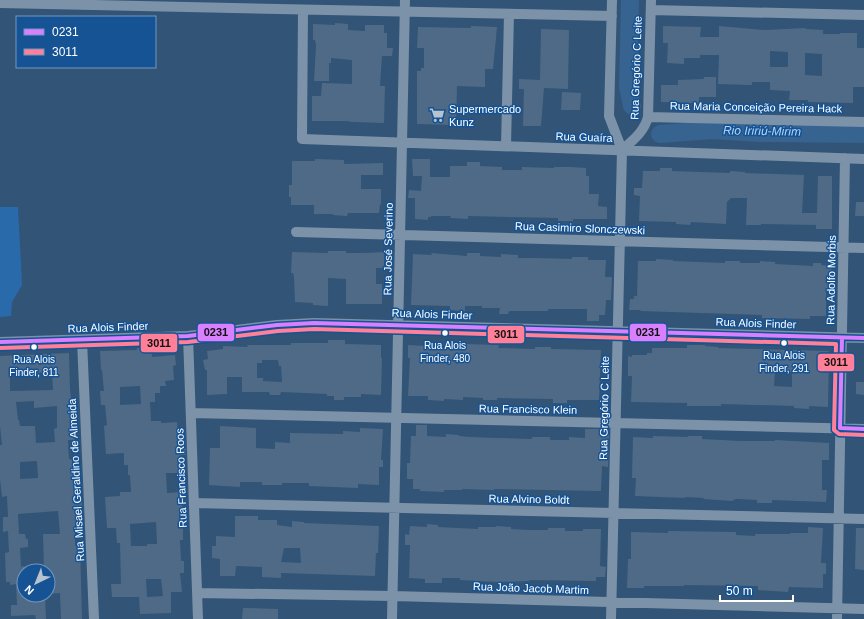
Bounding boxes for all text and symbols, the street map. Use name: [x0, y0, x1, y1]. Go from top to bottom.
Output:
legend: [16, 16, 156, 68]
street label: Rua Gregório C Leite: [628, 16, 644, 120]
text: 0231: [52, 25, 79, 39]
text: 3011: [52, 45, 78, 59]
street label: Rua Maria Conceição Pereira Hack: [670, 99, 843, 115]
place label: Supermercado Kunz: [449, 103, 521, 128]
supermarket icon: Supermercado Kunz: [428, 106, 446, 124]
water label: Rio Iririú-Mirim: [723, 123, 801, 139]
street label: Rua Guaíra: [555, 130, 614, 144]
street label: Rua José Severino: [381, 202, 395, 296]
street label: Rua Casimiro Slonczewski: [515, 220, 645, 236]
street label: Rua Adolfo Morbis: [824, 234, 838, 325]
street label: Rua Alois Finder: [391, 307, 473, 321]
street label: Rua Alois Finder: [715, 316, 797, 330]
street label: Rua Alois Finder: [67, 320, 149, 334]
line badge: 0231: [197, 323, 235, 342]
line badge: 0231: [629, 323, 667, 342]
line badge: 3011: [487, 325, 525, 344]
text: 0231: [204, 326, 228, 338]
text: 0231: [636, 326, 660, 338]
marker: Rua Alois Finder, 480: [440, 328, 450, 338]
text: 3011: [494, 328, 518, 340]
line badge: 3011: [140, 333, 178, 353]
text: 3011: [147, 337, 171, 349]
marker: Rua Alois Finder, 291: [779, 338, 789, 348]
place label: Rua Alois Finder, 480: [420, 340, 470, 364]
marker: Rua Alois Finder, 811: [29, 342, 39, 352]
place label: Rua Alois Finder, 291: [759, 350, 809, 374]
line badge: 3011: [817, 353, 855, 372]
place label: Rua Alois Finder, 811: [9, 354, 59, 378]
street label: Rua Gregório C Leite: [597, 356, 611, 460]
text: 3011: [824, 356, 848, 368]
street label: Rua Misael Geraldino de Almeida: [66, 397, 86, 562]
street label: Rua Francisco Klein: [479, 402, 577, 416]
street label: Rua Francisco Roos: [173, 427, 189, 528]
street label: Rua Alvino Boldt: [489, 492, 569, 506]
north arrow: [16, 563, 56, 603]
scale bar: [720, 577, 793, 603]
street label: Rua João Jacob Martim: [473, 580, 589, 596]
text: N: [22, 583, 36, 597]
text: 50 m: [726, 584, 753, 598]

